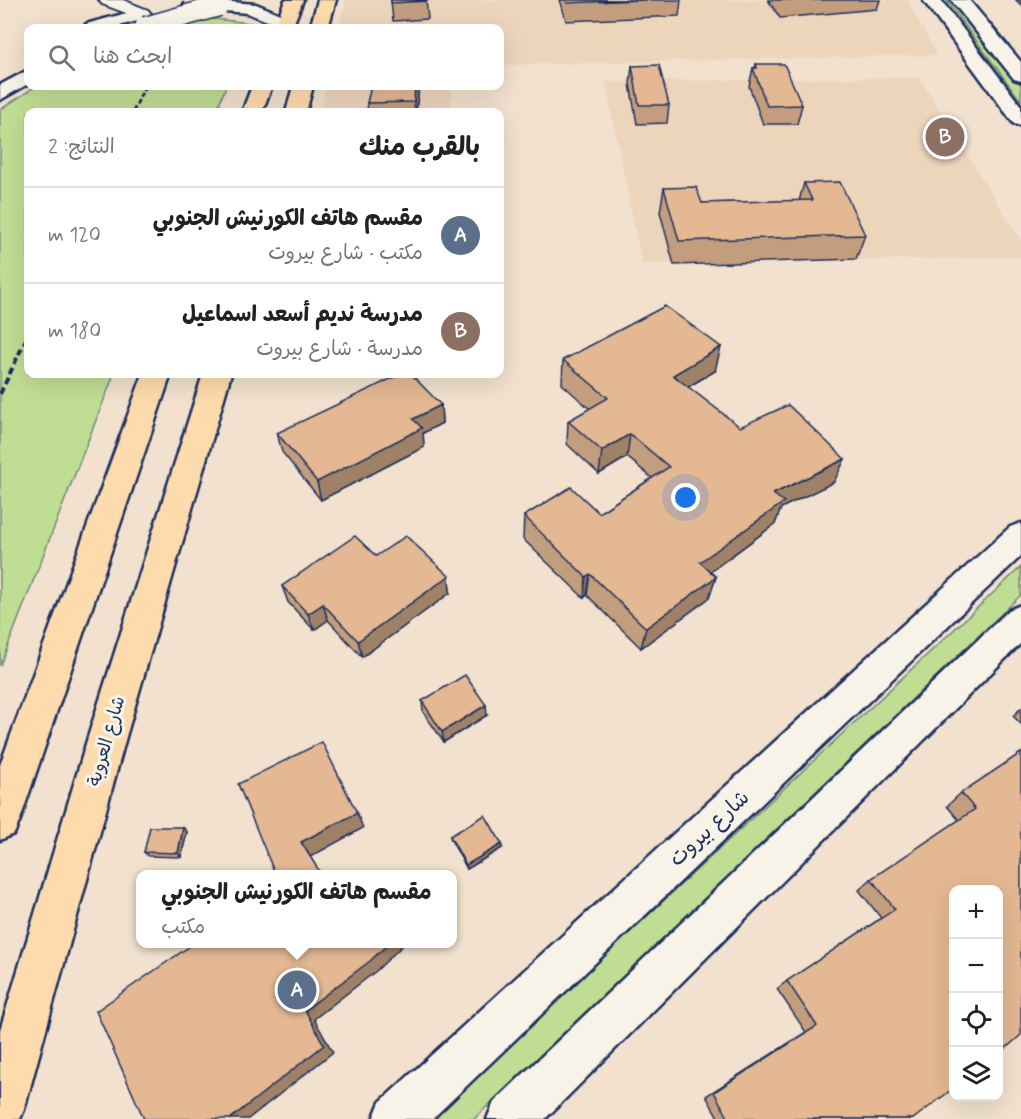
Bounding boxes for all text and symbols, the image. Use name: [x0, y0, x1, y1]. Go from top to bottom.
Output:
search box: [24, 24, 504, 90]
icon: search: [45, 41, 78, 74]
text: ابحث هنا: [93, 43, 173, 71]
pin: B: [926, 114, 964, 160]
text: بالقرب منك: [359, 131, 480, 165]
text: النتائج: 2: [48, 134, 115, 161]
text: مقسم هاتف الكورنيش الجنوبي: [153, 205, 423, 233]
text: 120 m: [48, 222, 101, 249]
text: A: [454, 222, 467, 249]
text: مكتب · شارع بيروت: [268, 240, 423, 267]
text: مدرسة نديم أسعد اسماعيل: [182, 301, 423, 329]
text: 180 m: [48, 318, 101, 345]
text: B: [454, 318, 467, 345]
text: مدرسة · شارع بيروت: [256, 336, 423, 363]
your location: [671, 483, 700, 512]
street label: شارع العروبة: [83, 693, 131, 789]
street label: شارع بيروت: [663, 784, 756, 873]
popup: [136, 870, 457, 948]
text: مقسم هاتف الكورنيش الجنوبي: [161, 879, 432, 907]
map controls: [949, 885, 1003, 1101]
button: +: [949, 885, 1003, 939]
text: مكتب: [161, 914, 205, 941]
button: −: [949, 939, 1003, 993]
pin: A: [278, 968, 316, 1012]
button: locate: [949, 993, 1003, 1047]
button: layers: [949, 1047, 1003, 1101]

